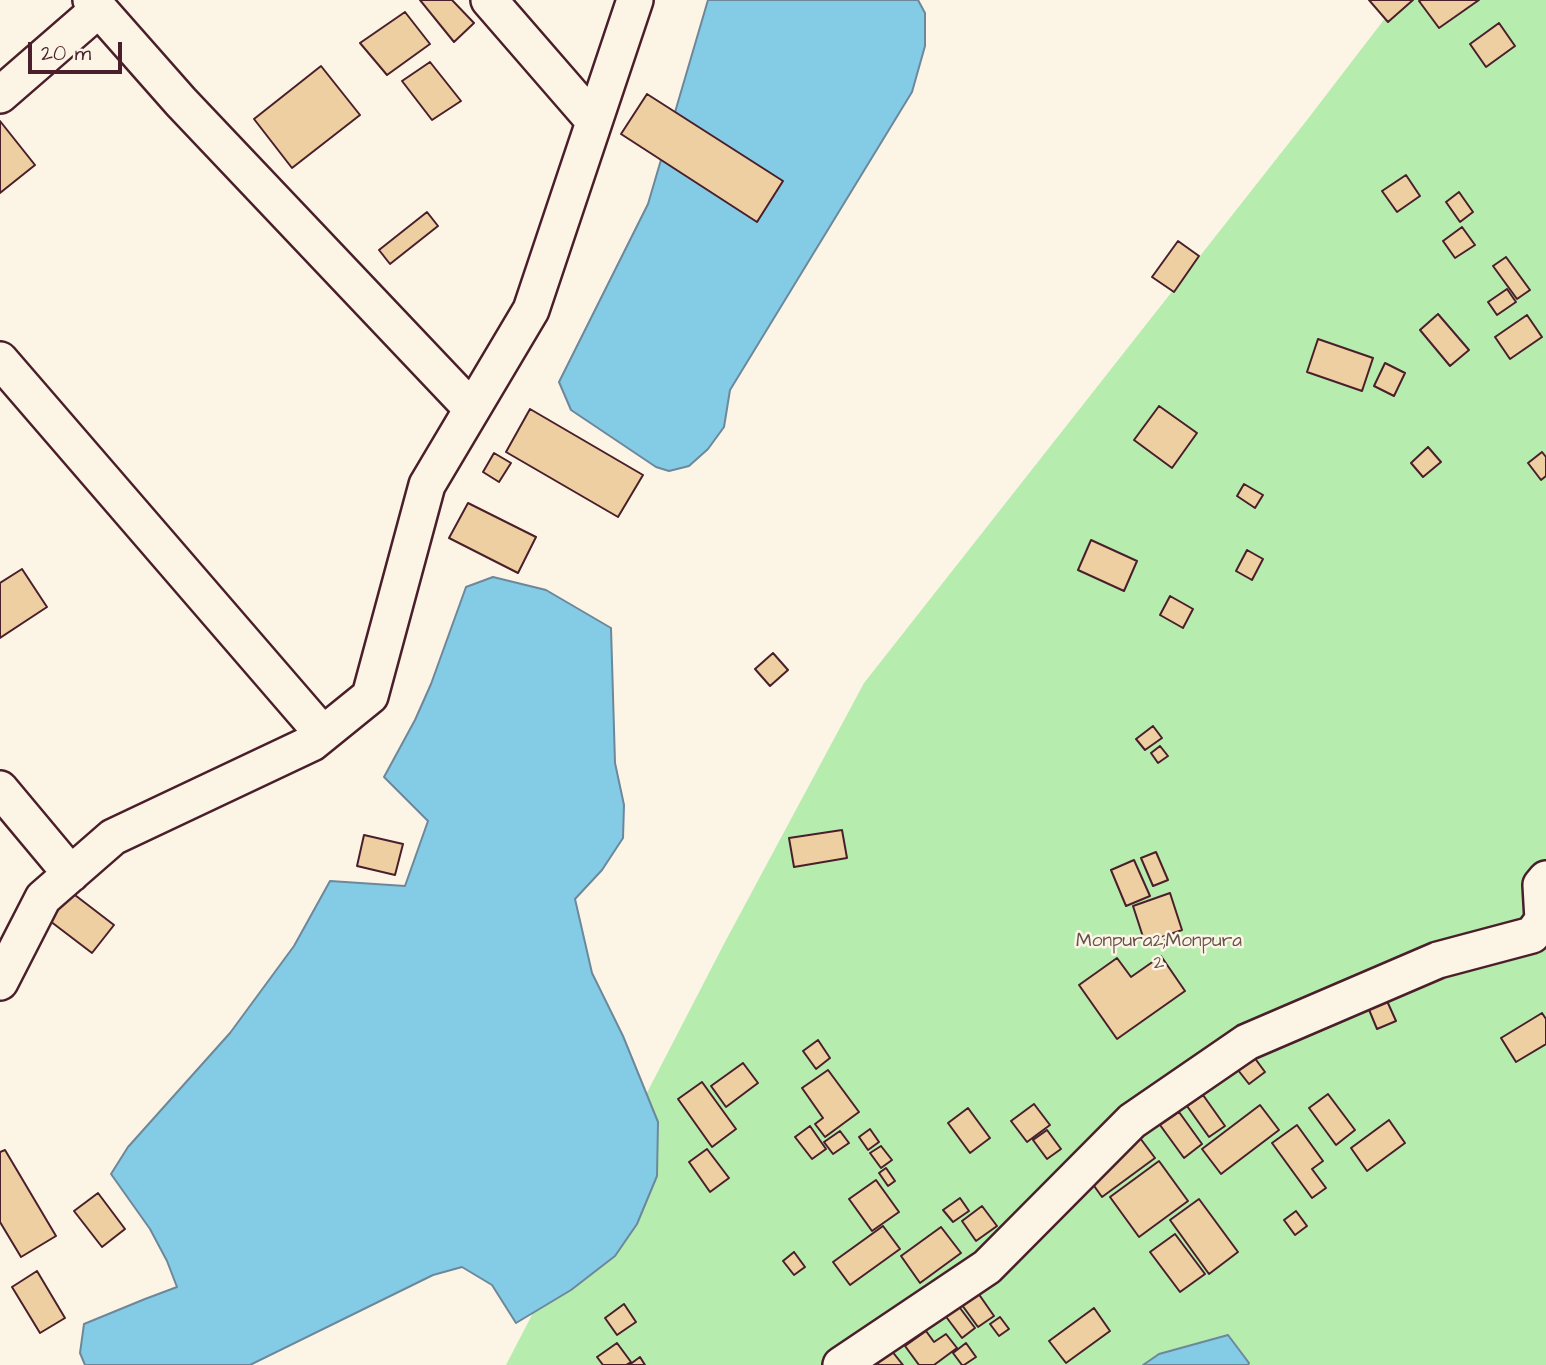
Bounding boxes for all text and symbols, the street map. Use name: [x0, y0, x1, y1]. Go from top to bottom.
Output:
scale bar: [32, 28, 126, 72]
text: 20 m: [41, 39, 91, 68]
park label: Monpura2;Monpura 2: [1076, 931, 1242, 975]

